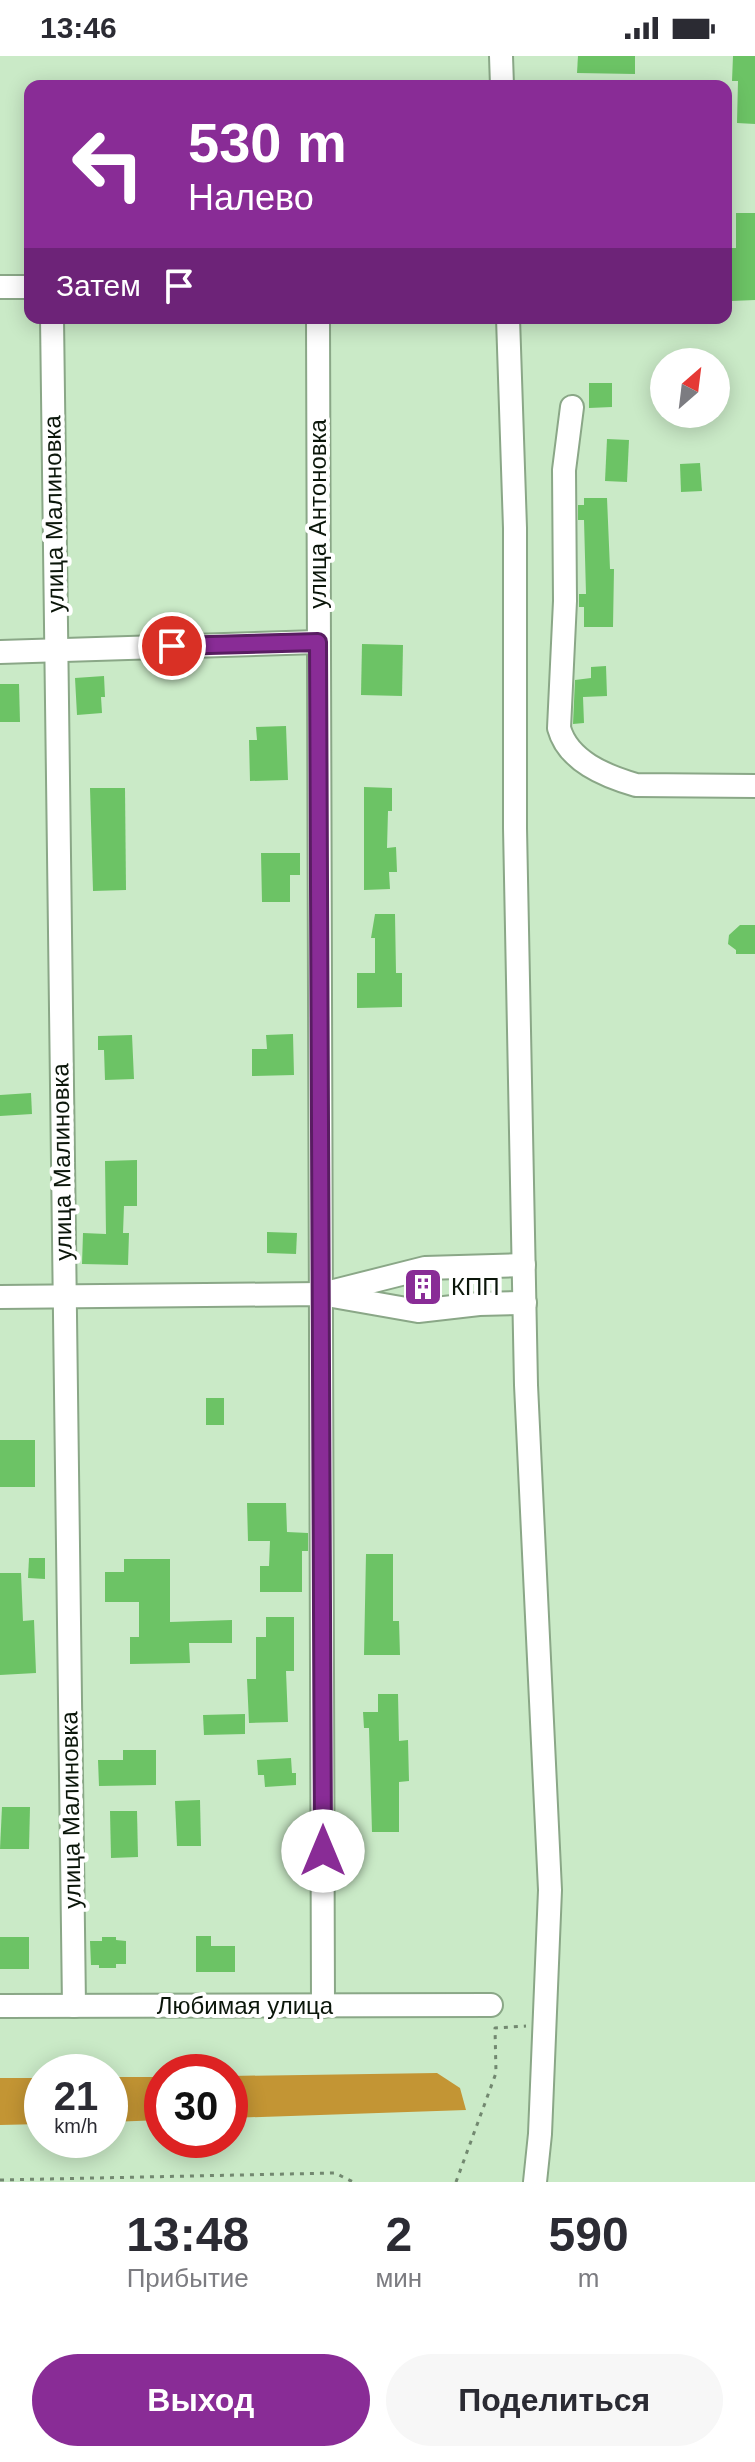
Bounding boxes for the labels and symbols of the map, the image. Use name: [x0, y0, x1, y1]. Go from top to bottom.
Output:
north arrow: [650, 348, 730, 428]
street label: улица Малиновка: [38, 414, 69, 613]
street label: улица Антоновка: [304, 418, 331, 609]
pin: [138, 612, 206, 680]
street label: улица Малиновка: [46, 1062, 77, 1261]
building icon: КПП: [402, 1266, 444, 1308]
place label: КПП: [451, 1273, 499, 1300]
street label: улица Малиновка: [55, 1710, 86, 1909]
position arrow: [281, 1809, 365, 1893]
street label: Любимая улица: [157, 1992, 334, 2019]
speed limit sign: 30: [144, 2054, 248, 2158]

